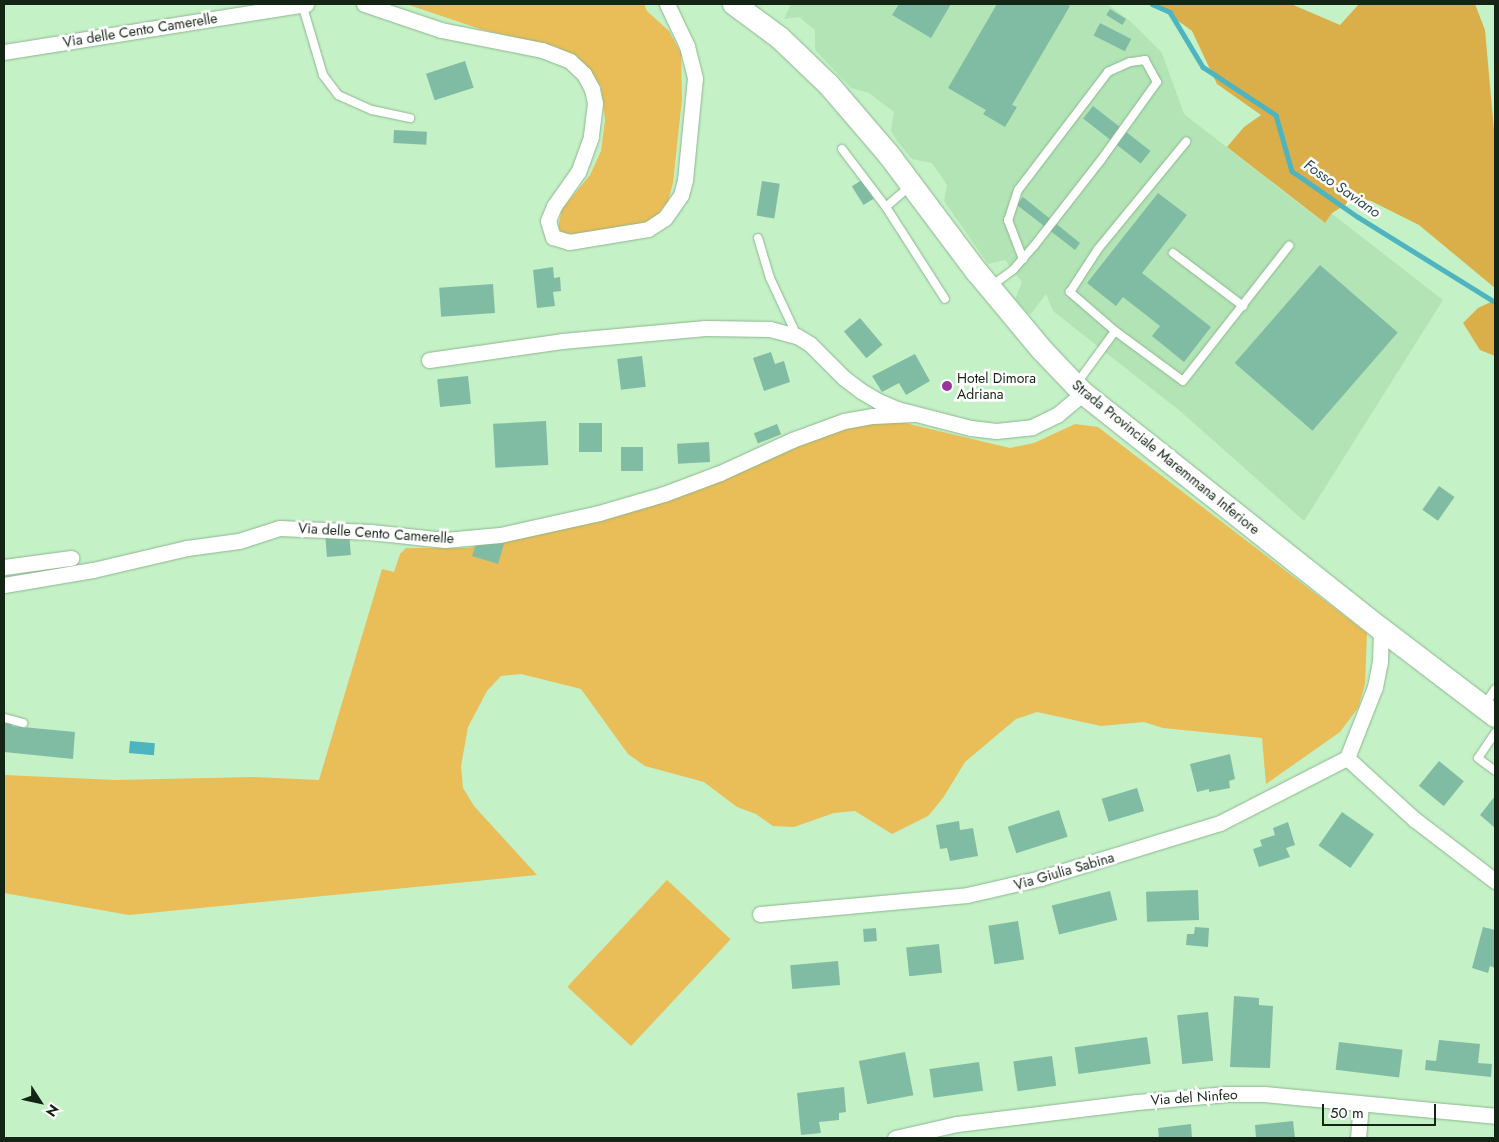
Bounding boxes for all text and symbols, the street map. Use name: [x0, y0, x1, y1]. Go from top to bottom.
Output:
street label: Via delle Cento Camerelle: [62, 9, 218, 51]
water label: Fosso Saviano: [1300, 156, 1384, 222]
place label: Hotel Dimora Adriana: [957, 370, 1036, 402]
street label: Strada Provinciale Maremmana Inferiore: [1069, 376, 1263, 538]
marker: Hotel Dimora Adriana: [941, 380, 953, 392]
street label: Via delle Cento Camerelle: [298, 519, 454, 547]
street label: Via Giulia Sabina: [1012, 849, 1116, 893]
north arrow: [15, 1077, 65, 1127]
street label: Via del Ninfeo: [1150, 1086, 1238, 1108]
scale bar: [1324, 1094, 1438, 1126]
text: N: [41, 1100, 64, 1121]
text: 50 m: [1330, 1102, 1364, 1124]

